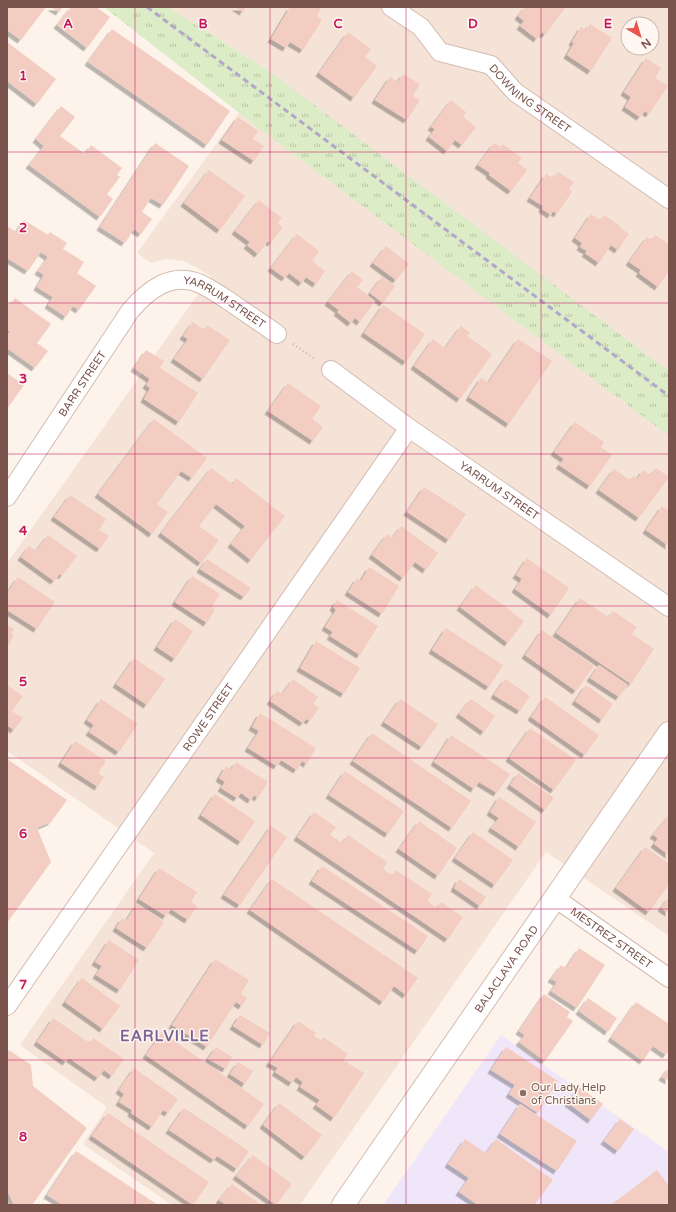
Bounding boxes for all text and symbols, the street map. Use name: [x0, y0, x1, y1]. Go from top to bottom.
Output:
text: A: [63, 16, 73, 32]
text: B: [198, 16, 208, 32]
text: C: [333, 16, 343, 32]
text: D: [468, 16, 478, 32]
text: E: [604, 16, 612, 32]
north arrow: [620, 16, 660, 56]
text: N: [638, 36, 653, 51]
street label: DOWNING STREET: [486, 62, 574, 136]
text: 1: [19, 68, 27, 84]
text: 2: [19, 220, 27, 236]
street label: YARRUM STREET: [183, 274, 268, 331]
street label: BARR STREET: [56, 348, 109, 419]
text: 3: [19, 371, 27, 387]
street label: YARRUM STREET: [457, 459, 542, 523]
text: 4: [19, 523, 28, 539]
text: 5: [19, 674, 27, 690]
street label: ROWE STREET: [180, 681, 237, 754]
text: 6: [19, 826, 27, 842]
street label: MESTREZ STREET: [568, 905, 655, 971]
street label: BALACLAVA ROAD: [472, 923, 541, 1015]
text: 7: [19, 977, 27, 993]
district label: EARLVILLE: [120, 1027, 210, 1045]
place label: Our Lady Help of Christians: [531, 1081, 606, 1107]
marker: Our Lady Help of Christians: [518, 1088, 528, 1098]
text: 8: [19, 1129, 27, 1145]

